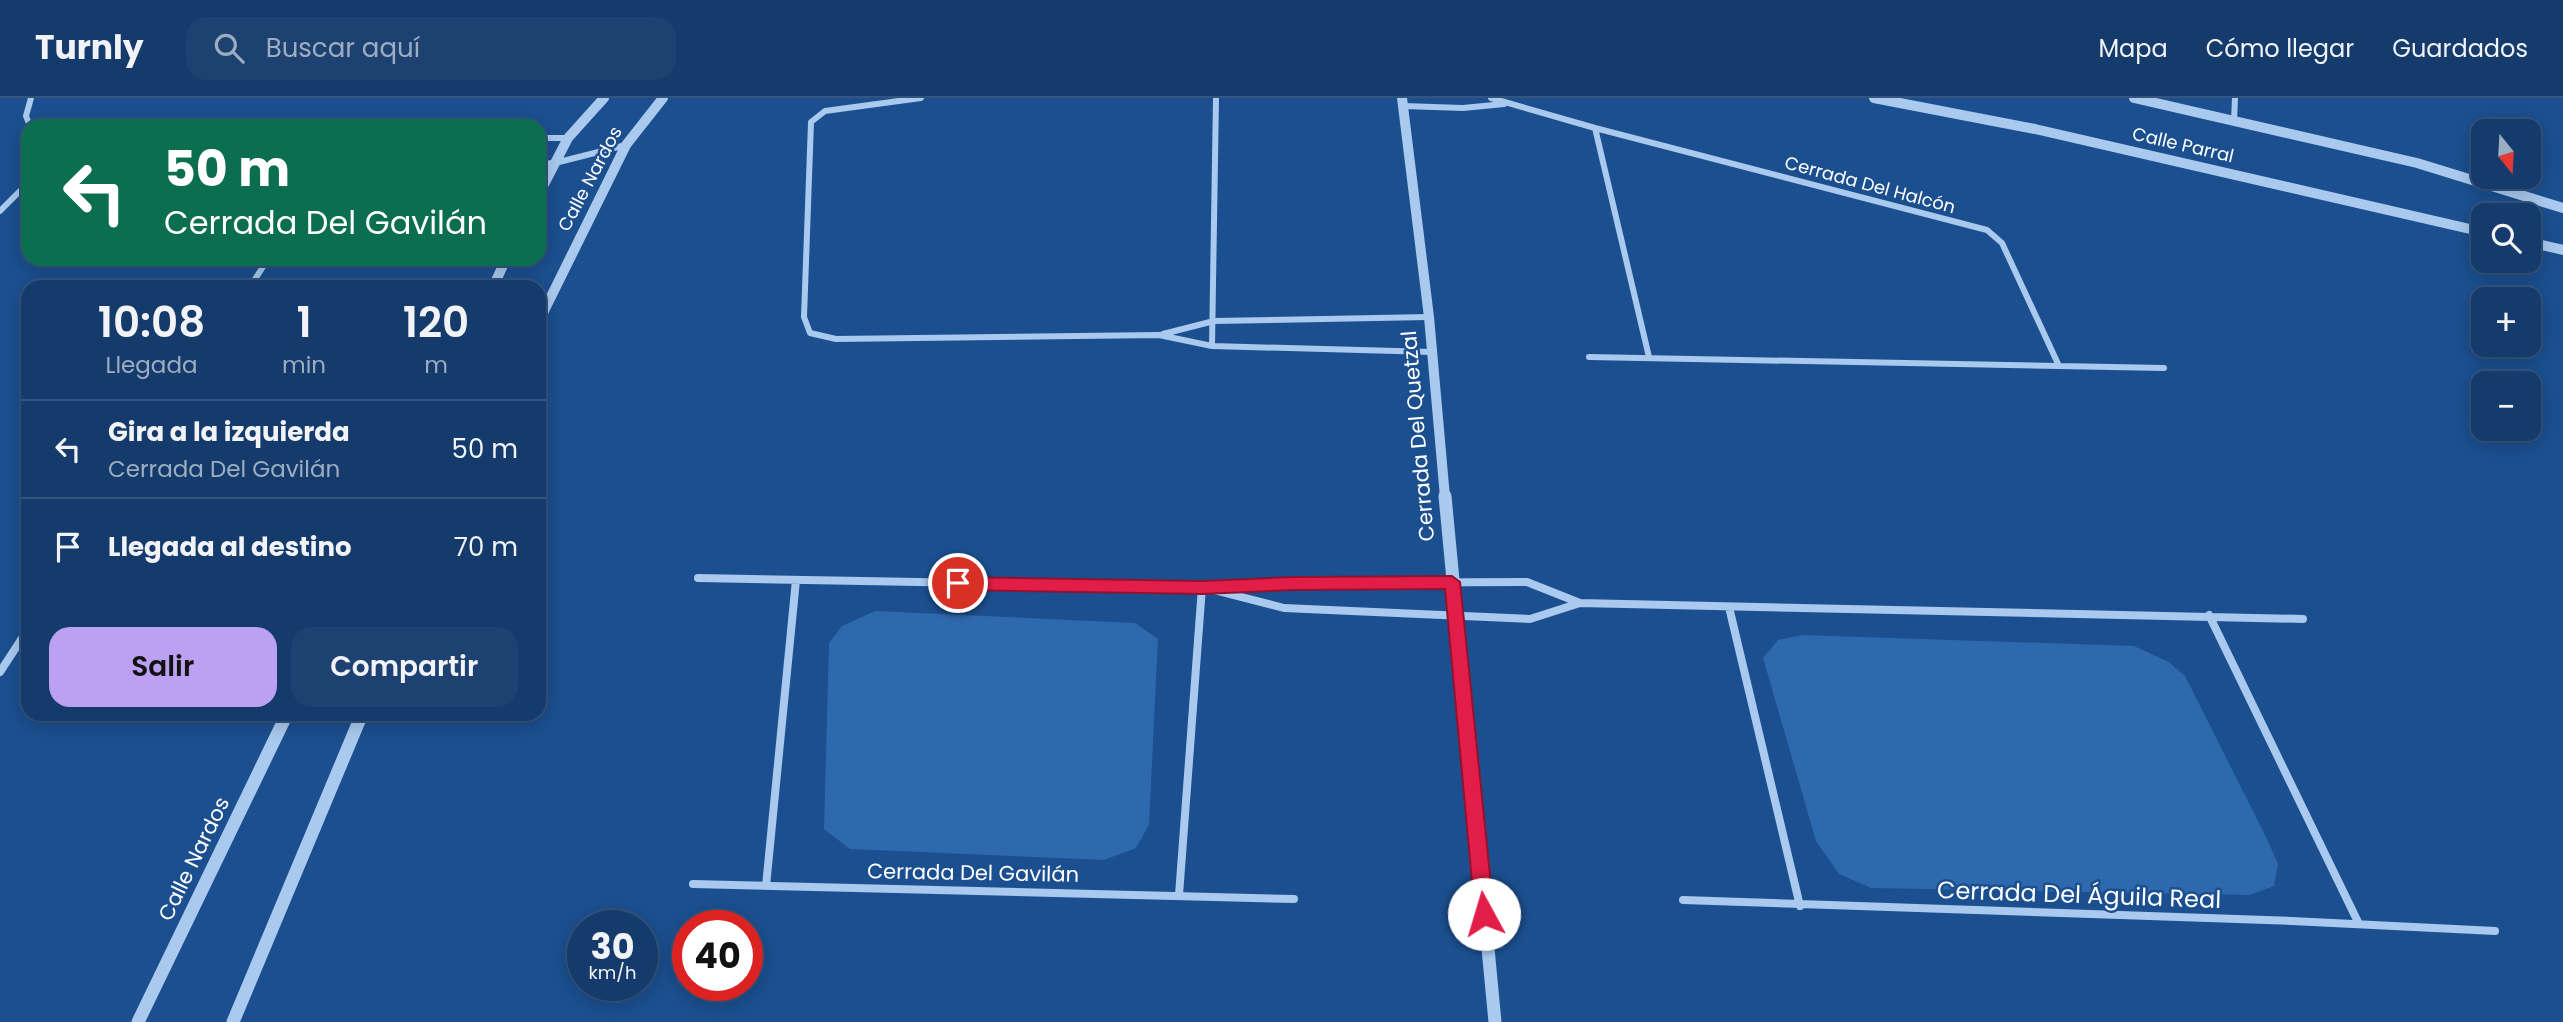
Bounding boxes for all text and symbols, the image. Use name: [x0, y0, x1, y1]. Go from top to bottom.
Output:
search box: [186, 17, 676, 80]
text: Turnly: [35, 24, 144, 71]
icon: search: [210, 29, 248, 67]
text: Buscar aquí: [266, 30, 420, 66]
text: Mapa: [2098, 32, 2168, 65]
text: Cómo llegar: [2206, 32, 2354, 65]
text: Guardados: [2392, 32, 2528, 65]
north arrow: [2471, 119, 2541, 189]
map controls: [2471, 119, 2541, 441]
street label: Calle Parral: [2130, 121, 2236, 168]
street label: Calle Nardos: [551, 122, 628, 236]
text: 50 m: [164, 135, 290, 203]
icon: left: [49, 147, 140, 238]
street label: Cerrada Del Halcón: [1782, 150, 1958, 219]
text: Cerrada Del Gavilán: [164, 200, 487, 245]
button: search: [2471, 203, 2541, 273]
button: +: [2471, 287, 2541, 357]
text: 10:08: [98, 293, 205, 352]
text: 1: [296, 293, 312, 352]
text: 120: [403, 293, 469, 352]
street label: Cerrada Del Quetzal: [1394, 330, 1441, 543]
text: Llegada: [105, 349, 198, 381]
text: min: [282, 349, 326, 381]
text: m: [424, 349, 448, 381]
button: −: [2471, 371, 2541, 441]
text: Gira a la izquierda: [108, 414, 350, 450]
icon: left: [49, 430, 87, 468]
text: 50 m: [452, 431, 518, 467]
text: Cerrada Del Gavilán: [108, 453, 340, 485]
icon: arrive: [49, 528, 87, 566]
text: Llegada al destino: [108, 529, 352, 565]
text: 70 m: [454, 529, 518, 565]
pin: [928, 553, 988, 613]
icon: arrive: [939, 564, 977, 602]
button: Salir: [49, 627, 277, 707]
button: Compartir: [291, 627, 518, 707]
street label: Calle Nardos: [151, 792, 236, 926]
street label: Cerrada Del Gavilán: [867, 856, 1079, 889]
street label: Cerrada Del Águila Real: [1936, 873, 2222, 916]
position arrow: [1447, 877, 1521, 951]
speed limit sign: 40: [672, 910, 763, 1001]
text: 30: [591, 922, 635, 971]
text: km/h: [589, 960, 636, 985]

